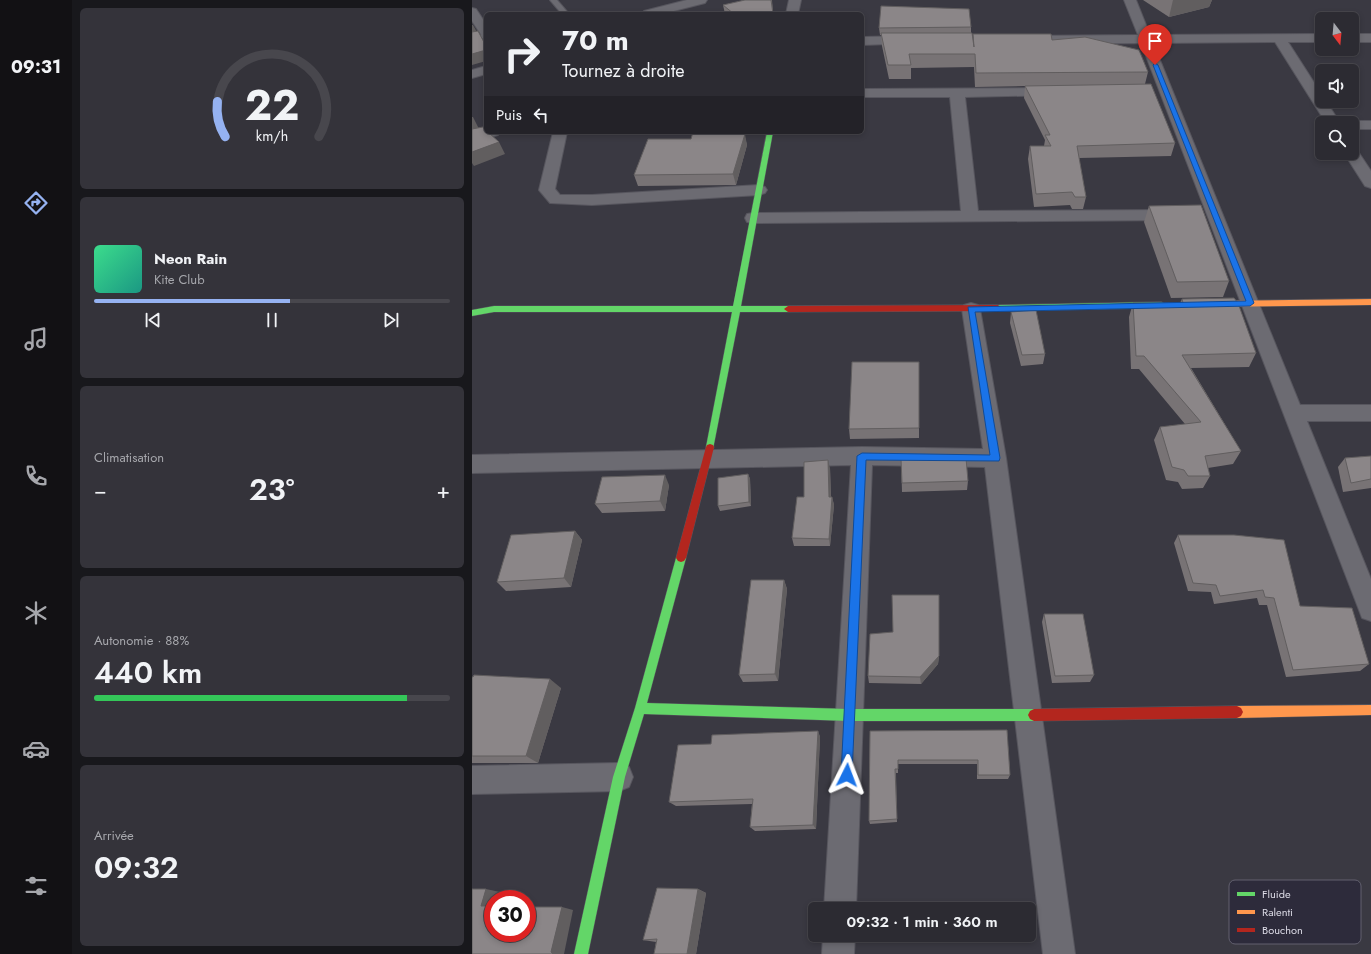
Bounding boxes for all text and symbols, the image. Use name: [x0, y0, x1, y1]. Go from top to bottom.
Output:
north arrow: [1315, 12, 1359, 56]
map controls: [1315, 12, 1359, 160]
text: 70 m: [562, 20, 629, 61]
pin: [1138, 24, 1172, 65]
icon: right: [496, 28, 548, 80]
icon: arrive: [1144, 30, 1166, 52]
text: 09:31: [11, 54, 61, 80]
text: Tournez à droite: [562, 58, 685, 84]
button: sound: [1315, 64, 1359, 108]
text: 22: [245, 74, 299, 135]
text: Puis: [496, 104, 522, 126]
icon: left: [530, 104, 552, 126]
button: search: [1315, 116, 1359, 160]
text: km/h: [256, 125, 288, 145]
icon: directions: [22, 189, 50, 217]
text: Neon Rain: [154, 248, 227, 270]
text: Kite Club: [154, 270, 205, 289]
icon: previous: [142, 309, 164, 331]
icon: pause: [261, 309, 283, 331]
icon: next: [380, 309, 402, 331]
icon: music: [22, 325, 50, 353]
text: Climatisation: [94, 448, 164, 467]
icon: phone: [22, 462, 50, 490]
text: 23°: [249, 468, 294, 511]
text: −: [94, 474, 107, 506]
text: +: [436, 474, 450, 506]
icon: climate: [22, 599, 50, 627]
text: Autonomie · 88%: [94, 631, 189, 650]
text: 440 km: [94, 651, 202, 694]
icon: car: [22, 735, 50, 763]
position arrow: [826, 754, 868, 796]
text: Arrivée: [94, 826, 134, 845]
text: 09:32: [94, 846, 179, 889]
icon: filters: [22, 872, 50, 900]
legend: [1229, 880, 1361, 944]
text: Fluide: [1262, 886, 1291, 902]
speed limit sign: 30: [484, 890, 536, 942]
text: Ralenti: [1262, 904, 1293, 920]
text: 09:32 · 1 min · 360 m: [846, 911, 998, 933]
text: Bouchon: [1262, 922, 1303, 938]

